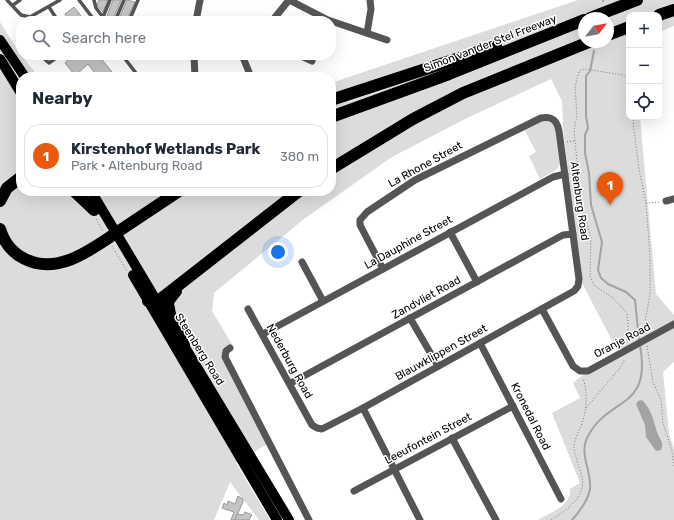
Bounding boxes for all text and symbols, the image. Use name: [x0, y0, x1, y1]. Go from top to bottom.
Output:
street label: Simon van der Stel Freeway: [422, 12, 558, 75]
north arrow: [578, 12, 614, 48]
map controls: [626, 12, 662, 120]
button: +: [626, 12, 662, 48]
search box: [16, 16, 336, 60]
icon: search: [30, 27, 52, 49]
text: Search here: [62, 29, 146, 47]
button: −: [626, 48, 662, 84]
button: locate: [626, 84, 662, 120]
text: Nearby: [32, 88, 93, 108]
street label: La Rhone Street: [386, 138, 465, 190]
text: Kirstenhof Wetlands Park: [71, 140, 260, 158]
text: 1: [43, 149, 49, 164]
text: 380 m: [280, 149, 319, 164]
text: Park · Altenburg Road: [71, 158, 202, 173]
street label: Altenburg Road: [568, 161, 591, 241]
pin: 1: [597, 172, 623, 205]
street label: La Dauphine Street: [362, 213, 455, 272]
your location: [268, 242, 288, 262]
street label: Zandvliet Road: [390, 273, 463, 322]
street label: Steenberg Road: [172, 311, 227, 388]
street label: Oranje Road: [592, 320, 653, 361]
street label: Blauwklippen Street: [393, 321, 490, 383]
street label: Nederburg Road: [264, 322, 315, 401]
street label: Kronedal Road: [508, 380, 553, 452]
street label: Leeufontein Street: [383, 410, 474, 467]

